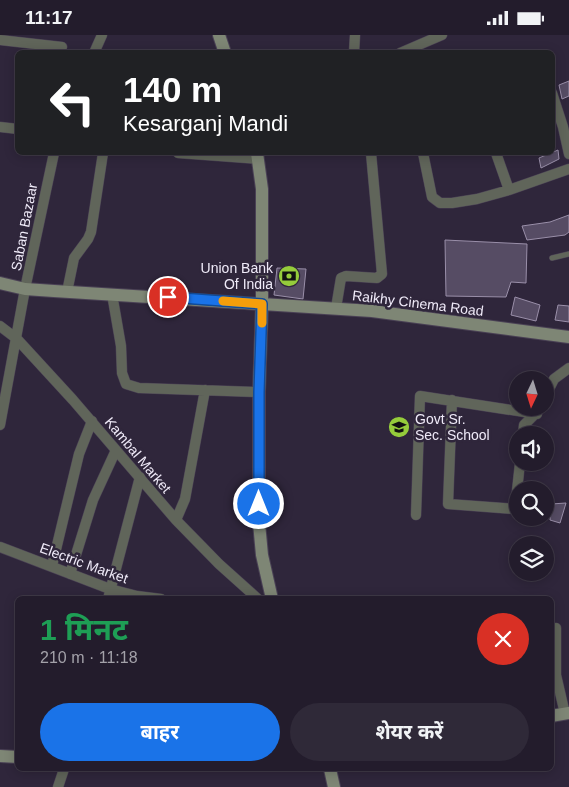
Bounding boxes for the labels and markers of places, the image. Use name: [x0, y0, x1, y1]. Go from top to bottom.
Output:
place label: Union Bank Of India: [201, 260, 274, 292]
bank icon: Union Bank Of India: [277, 264, 301, 288]
pin: [147, 276, 189, 318]
place label: Govt Sr. Sec. School: [415, 411, 490, 443]
school or university icon: Govt Sr. Sec. School: [387, 415, 411, 439]

